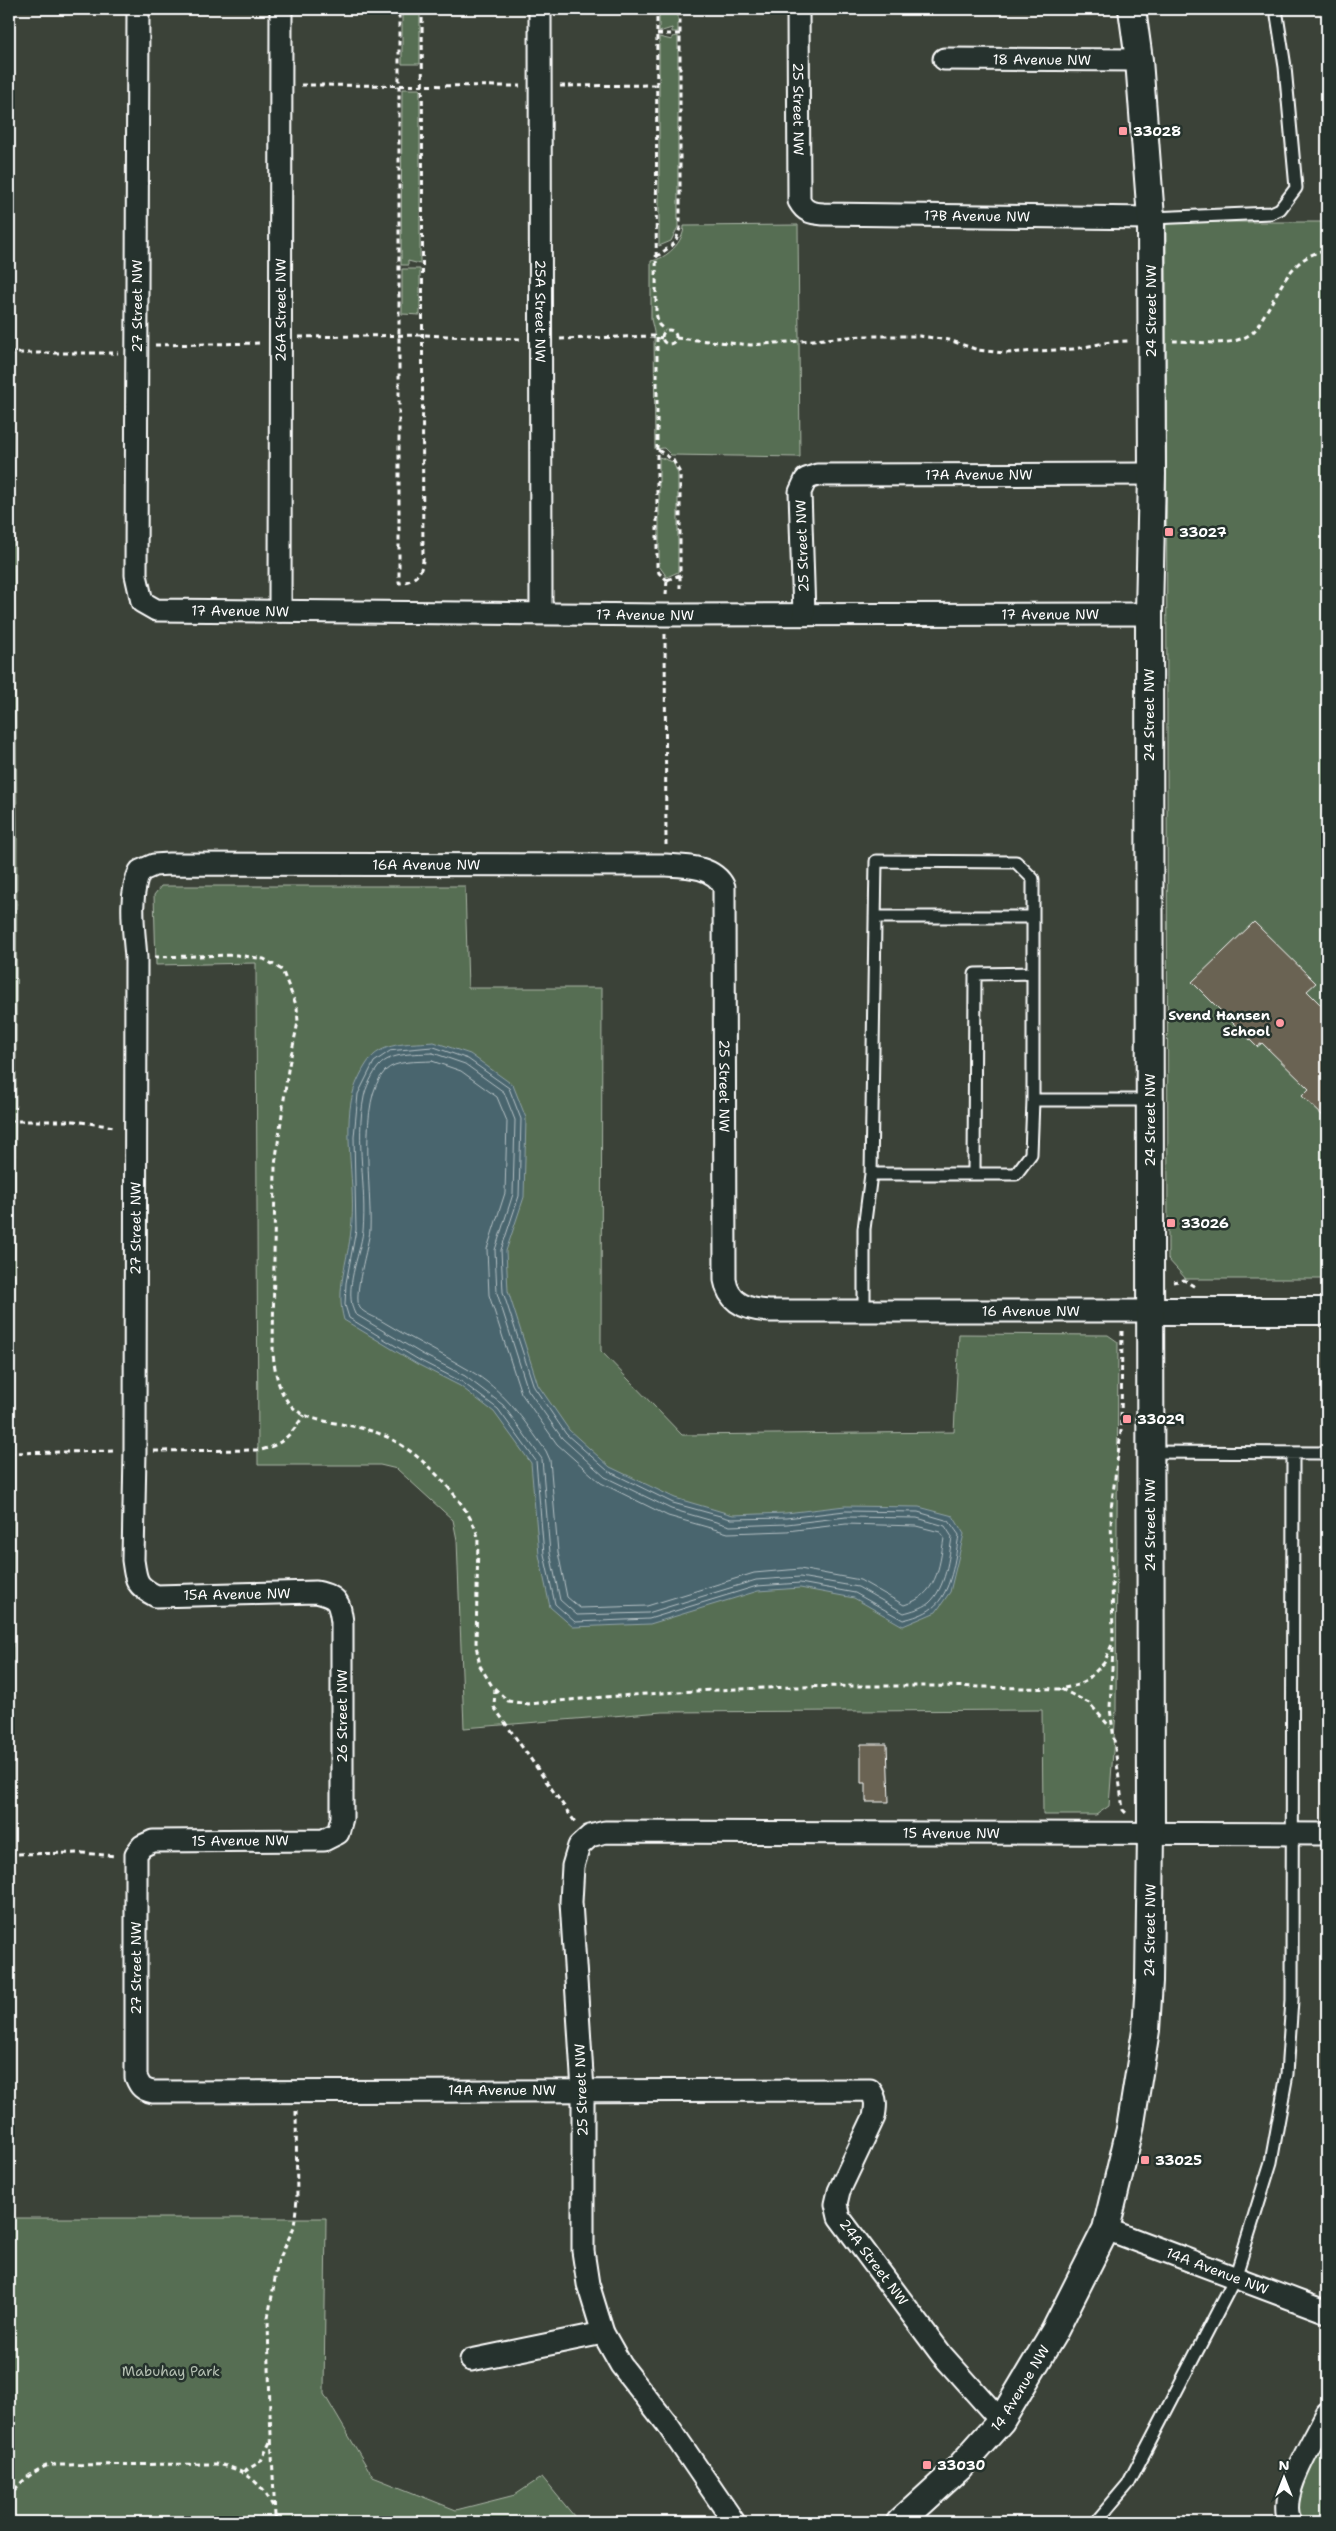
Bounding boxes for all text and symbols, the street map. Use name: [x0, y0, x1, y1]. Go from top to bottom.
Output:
street label: 18 Avenue NW: [993, 50, 1091, 69]
street label: 25 Street NW: [789, 62, 808, 156]
place label: 33028: [1133, 122, 1181, 140]
marker: 33028: [1117, 125, 1129, 137]
street label: 17B Avenue NW: [924, 206, 1030, 226]
street label: 26A Street NW: [271, 258, 290, 362]
street label: 27 Street NW: [128, 259, 146, 353]
street label: 25A Street NW: [531, 259, 550, 363]
street label: 24 Street NW: [1142, 264, 1160, 358]
street label: 17A Avenue NW: [925, 465, 1033, 484]
street label: 25 Street NW: [791, 499, 813, 593]
place label: 33027: [1179, 523, 1227, 541]
marker: 33027: [1163, 526, 1175, 538]
street label: 17 Avenue NW: [191, 601, 289, 620]
street label: 17 Avenue NW: [596, 605, 694, 624]
street label: 17 Avenue NW: [1001, 605, 1099, 623]
street label: 24 Street NW: [1140, 668, 1158, 762]
street label: 16A Avenue NW: [372, 855, 481, 874]
place label: Svend Hansen School: [1168, 1006, 1270, 1040]
marker: Svend Hansen School: [1274, 1017, 1286, 1029]
street label: 25 Street NW: [715, 1040, 734, 1133]
street label: 24 Street NW: [1141, 1073, 1159, 1167]
street label: 27 Street NW: [126, 1181, 145, 1275]
place label: 33026: [1181, 1214, 1229, 1232]
marker: 33026: [1165, 1217, 1177, 1229]
street label: 16 Avenue NW: [982, 1302, 1080, 1320]
place label: 33029: [1137, 1410, 1185, 1428]
marker: 33029: [1121, 1413, 1133, 1425]
street label: 24 Street NW: [1141, 1478, 1159, 1572]
street label: 15A Avenue NW: [183, 1584, 291, 1604]
street label: 26 Street NW: [333, 1669, 351, 1763]
street label: 15 Avenue NW: [903, 1824, 1000, 1842]
street label: 15 Avenue NW: [192, 1831, 289, 1850]
street label: 24 Street NW: [1140, 1883, 1159, 1977]
street label: 27 Street NW: [127, 1921, 145, 2015]
street label: 25 Street NW: [570, 2043, 592, 2137]
street label: 14A Avenue NW: [448, 2081, 556, 2099]
place label: 33025: [1155, 2151, 1202, 2169]
marker: 33025: [1139, 2154, 1151, 2166]
street label: 24A Street NW: [836, 2215, 912, 2309]
street label: 14A Avenue NW: [1164, 2243, 1271, 2298]
street label: 14 Avenue NW: [987, 2342, 1053, 2435]
park label: Mabuhay Park: [122, 2362, 220, 2380]
north arrow: [1258, 2454, 1308, 2504]
place label: 33030: [937, 2456, 985, 2474]
text: N: [1278, 2456, 1290, 2474]
marker: 33030: [921, 2459, 933, 2471]

